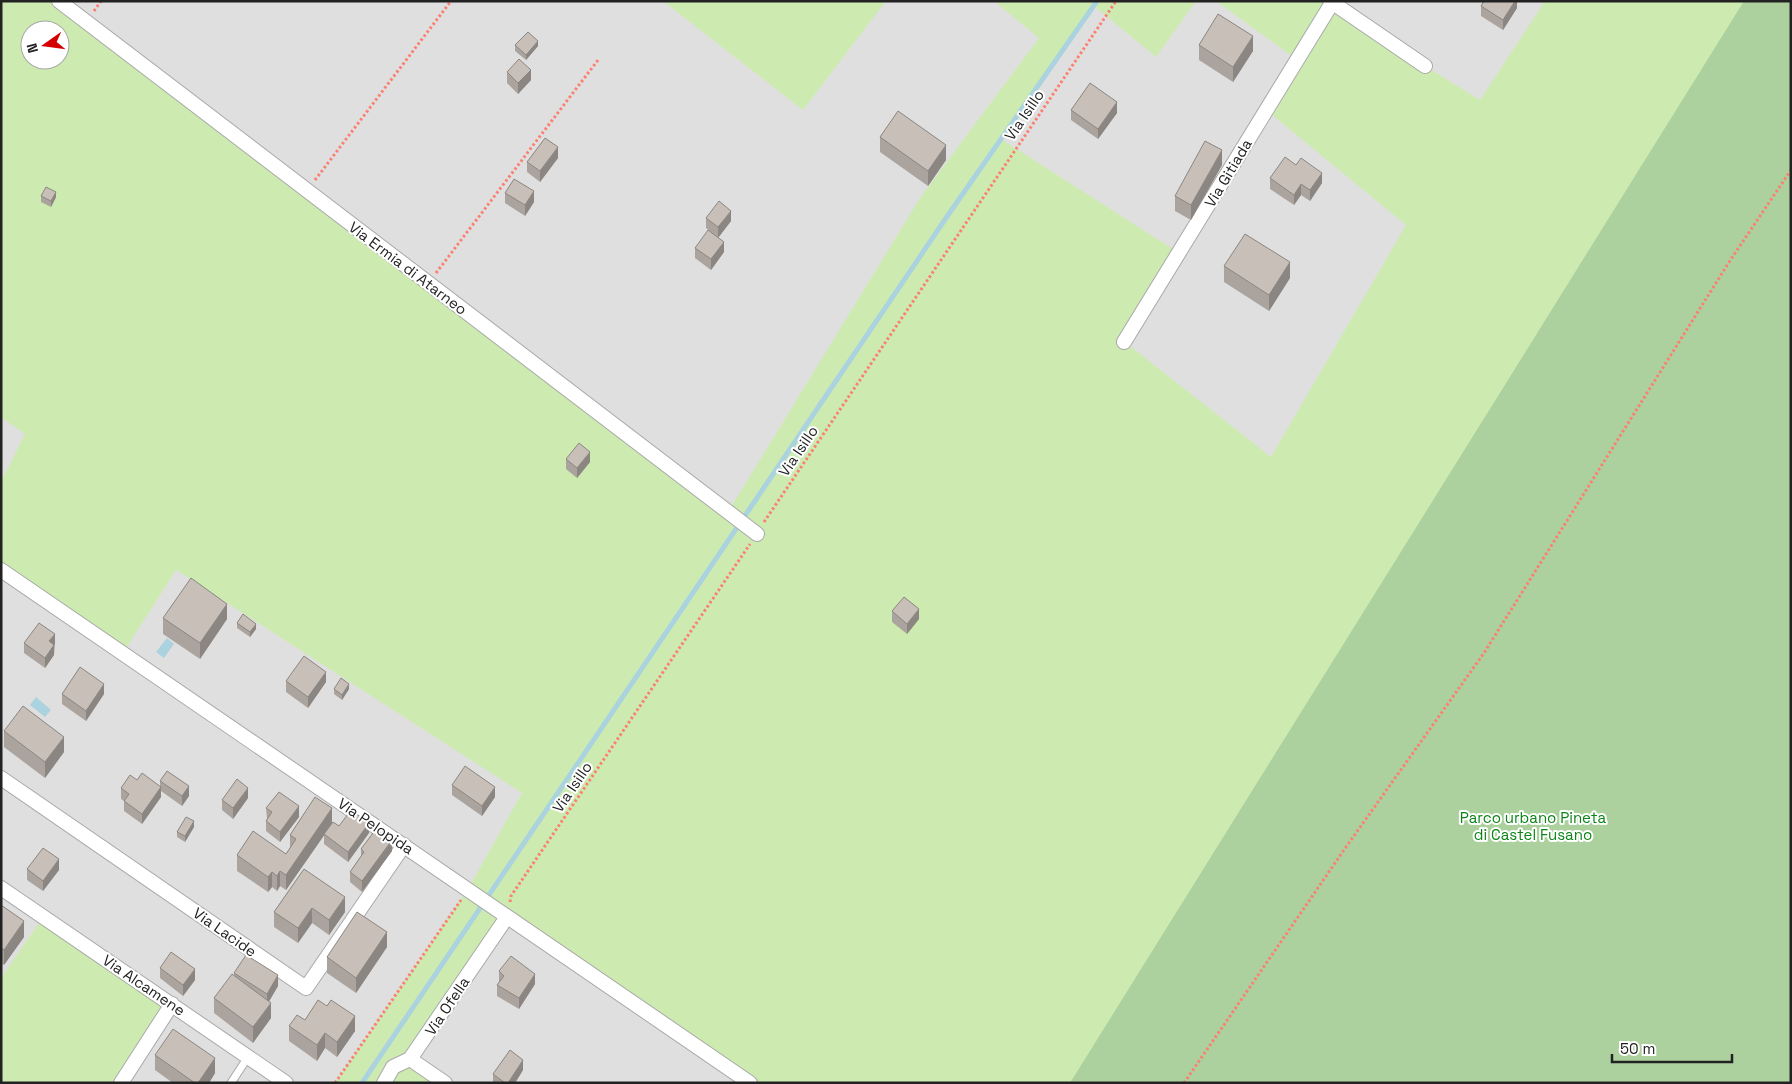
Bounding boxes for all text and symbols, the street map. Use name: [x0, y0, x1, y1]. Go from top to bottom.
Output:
north arrow: [20, 20, 70, 70]
text: N: [23, 41, 42, 55]
street label: Via Isillo: [1000, 86, 1048, 144]
street label: Via Gitiada: [1200, 135, 1256, 211]
street label: Via Ermia di Atarneo: [345, 217, 471, 319]
street label: Via Isillo: [774, 422, 822, 480]
street label: Via Isillo: [548, 758, 596, 816]
street label: Via Pelopida: [334, 794, 418, 859]
park label: Parco urbano Pineta di Castel Fusano: [1460, 808, 1607, 844]
street label: Via Lacide: [190, 903, 261, 961]
street label: Via Alcamene: [99, 950, 189, 1020]
street label: Via Ofella: [421, 973, 474, 1039]
scale bar: [1612, 1032, 1732, 1064]
text: 50 m: [1620, 1039, 1655, 1058]

